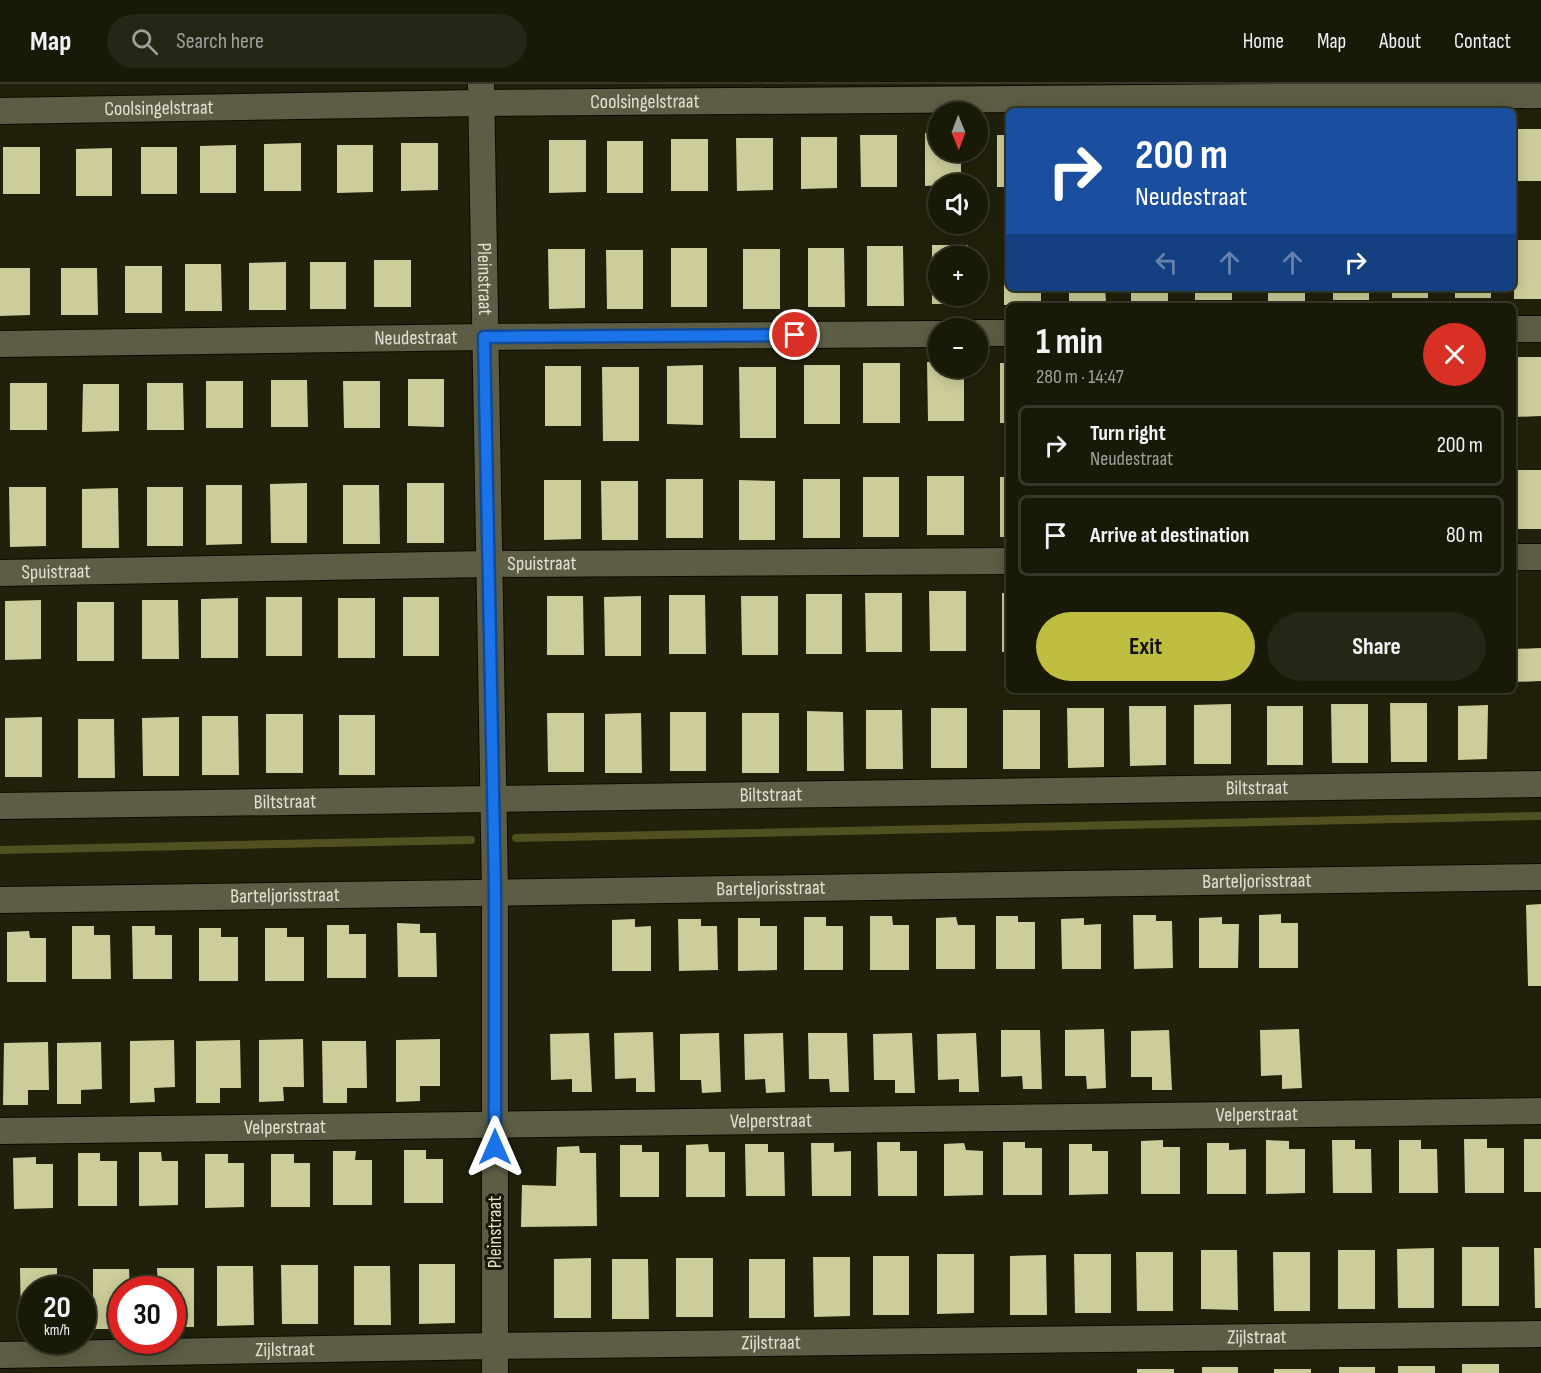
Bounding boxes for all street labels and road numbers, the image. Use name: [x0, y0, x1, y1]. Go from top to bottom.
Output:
street label: Coolsingelstraat: [590, 89, 700, 114]
street label: Coolsingelstraat: [104, 95, 214, 121]
street label: Pleinstraat: [472, 242, 497, 316]
street label: Neudestraat: [374, 325, 458, 351]
street label: Spuistraat: [507, 551, 577, 576]
street label: Spuistraat: [21, 559, 91, 585]
street label: Biltstraat: [1225, 776, 1288, 801]
street label: Biltstraat: [739, 783, 802, 807]
street label: Biltstraat: [254, 789, 316, 814]
street label: Barteljorisstraat: [1202, 868, 1312, 894]
street label: Barteljorisstraat: [716, 876, 826, 901]
street label: Barteljorisstraat: [230, 883, 340, 909]
street label: Velperstraat: [1216, 1102, 1298, 1127]
street label: Velperstraat: [730, 1108, 812, 1134]
street label: Velperstraat: [244, 1115, 326, 1140]
street label: Pleinstraat: [483, 1196, 507, 1268]
street label: Zijlstraat: [1227, 1325, 1287, 1350]
street label: Zijlstraat: [741, 1330, 801, 1355]
street label: Zijlstraat: [255, 1337, 315, 1362]

